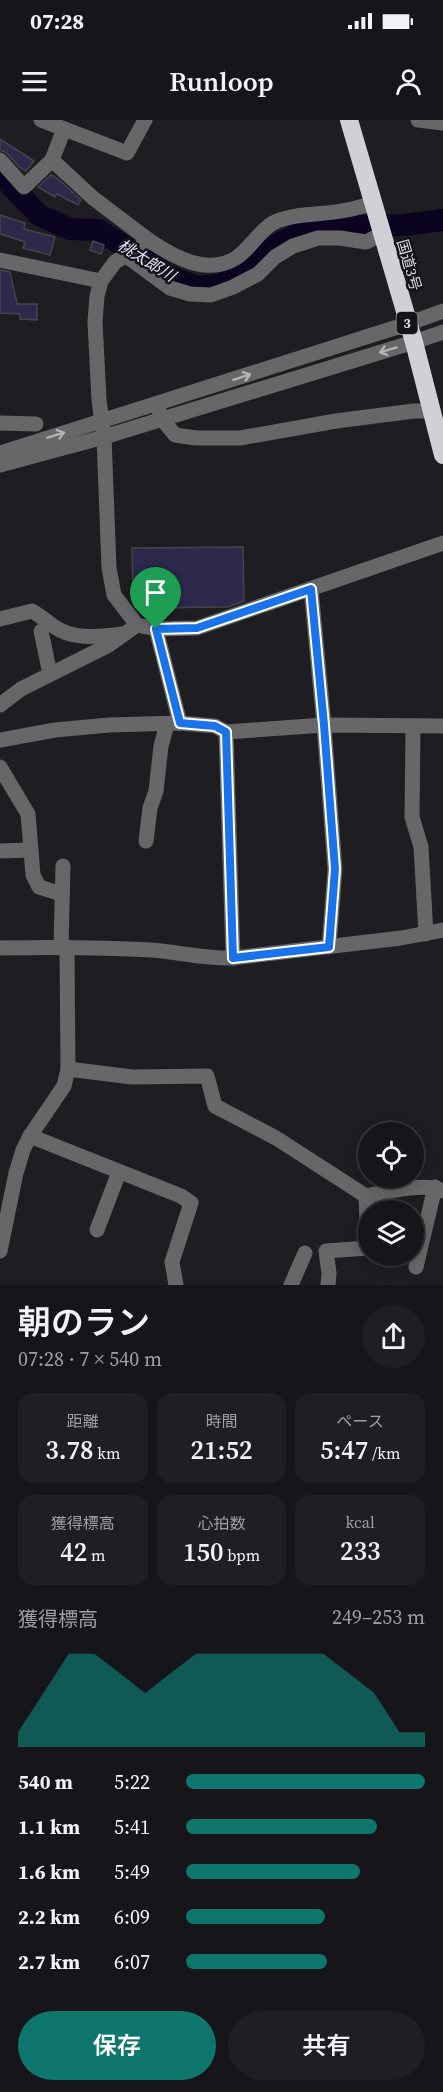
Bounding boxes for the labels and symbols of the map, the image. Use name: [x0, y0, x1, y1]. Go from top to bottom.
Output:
water label: 桃太郎川: [114, 234, 182, 287]
street label: 国道3号: [392, 237, 427, 293]
road number: 3: [396, 312, 418, 334]
one-way arrow: [379, 345, 398, 356]
one-way arrow: [232, 371, 251, 382]
one-way arrow: [46, 429, 65, 440]
pin: [130, 567, 181, 629]

